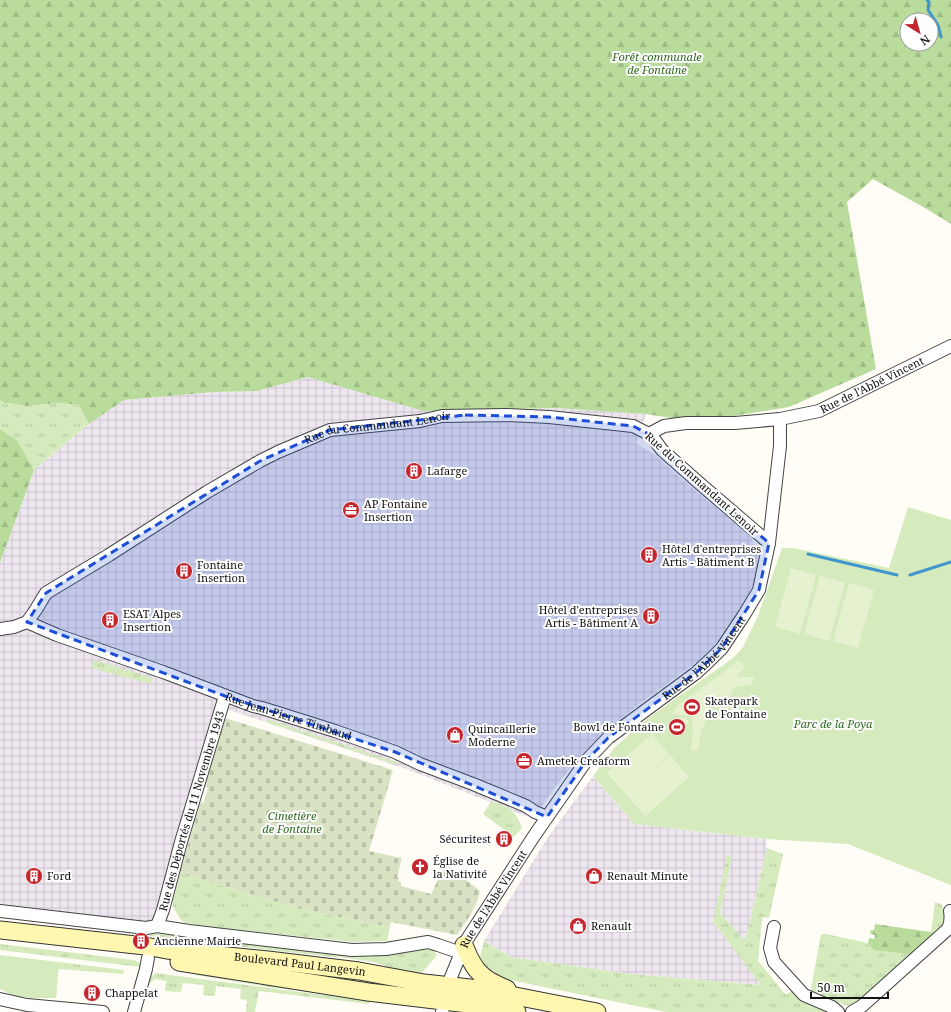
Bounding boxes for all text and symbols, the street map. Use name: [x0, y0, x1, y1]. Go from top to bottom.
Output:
north arrow: [899, 12, 939, 52]
text: N: [917, 32, 933, 49]
park label: Forêt communale de Fontaine: [611, 49, 702, 77]
street label: Rue de l'Abbé Vincent: [817, 353, 926, 416]
street label: Rue du Commandant Lenoir: [302, 408, 451, 447]
street label: Rue du Commandant Lenoir: [642, 428, 763, 539]
building icon: Lafarge: [404, 461, 424, 481]
place label: Lafarge: [427, 463, 467, 478]
place label: AP Fontaine Insertion: [364, 496, 427, 524]
office icon: AP Fontaine Insertion: [341, 500, 361, 520]
place label: Hôtel d'entreprises Artis - Bâtiment B: [662, 541, 761, 569]
building icon: Hôtel d'entreprises Artis - Bâtiment B: [639, 545, 659, 565]
place label: Fontaine Insertion: [197, 557, 245, 585]
building icon: Fontaine Insertion: [174, 561, 194, 581]
place label: Hôtel d'entreprises Artis - Bâtiment A: [539, 602, 638, 630]
place label: ESAT Alpes Insertion: [123, 606, 181, 634]
building icon: Hôtel d'entreprises Artis - Bâtiment A: [641, 606, 661, 626]
building icon: ESAT Alpes Insertion: [100, 610, 120, 630]
street label: Rue de l'Abbé Vincent: [659, 613, 749, 703]
street label: Rue Jean-Pierre Timbaud: [223, 688, 354, 743]
place label: Skatepark de Fontaine: [705, 693, 767, 721]
sports icon: Skatepark de Fontaine: [682, 697, 702, 717]
street label: Rue des Déportés du 11 Novembre 1943: [155, 709, 227, 913]
park label: Parc de la Poya: [793, 716, 873, 731]
sports icon: Bowl de Fontaine: [667, 717, 687, 737]
place label: Bowl de Fontaine: [573, 719, 664, 734]
place label: Quincaillerie Moderne: [468, 721, 536, 749]
shop icon: Quincaillerie Moderne: [445, 725, 465, 745]
office icon: Ametek Creaform: [514, 751, 534, 771]
place label: Ametek Creaform: [537, 753, 631, 768]
park label: Cimetière de Fontaine: [262, 808, 322, 836]
building icon: Sécuritest: [494, 829, 514, 849]
place label: Sécuritest: [439, 831, 491, 846]
street label: Rue de l'Abbé Vincent: [456, 847, 530, 950]
place label: Église de la Nativité: [433, 853, 487, 881]
church icon: Église de la Nativité: [410, 857, 430, 877]
building icon: Ford: [24, 866, 44, 886]
shop icon: Renault Minute: [584, 866, 604, 886]
place label: Ford: [47, 868, 72, 883]
place label: Renault Minute: [607, 868, 688, 883]
shop icon: Renault: [568, 916, 588, 936]
place label: Renault: [591, 918, 632, 933]
building icon: Ancienne Mairie: [131, 931, 151, 951]
place label: Ancienne Mairie: [154, 933, 241, 948]
street label: Boulevard Paul Langevin: [234, 949, 367, 979]
scale bar: [811, 974, 888, 1000]
text: 50 m: [817, 979, 845, 996]
building icon: Chappelat: [82, 983, 102, 1003]
place label: Chappelat: [105, 985, 158, 1000]

